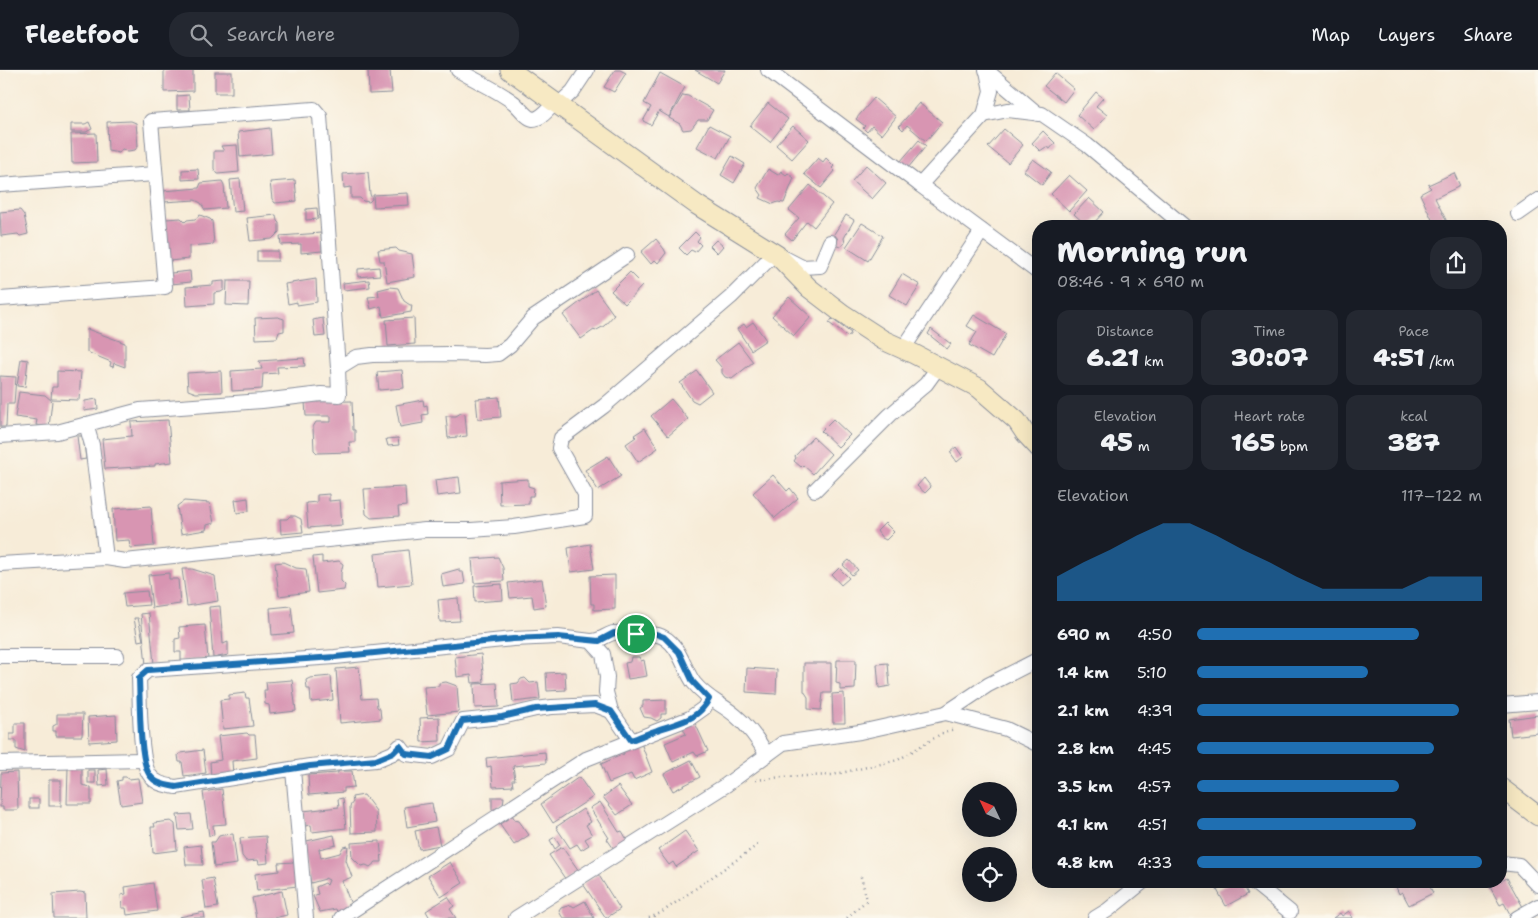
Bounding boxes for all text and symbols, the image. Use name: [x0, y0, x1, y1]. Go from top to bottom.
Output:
search box: [169, 12, 519, 57]
text: Fleetfoot: [25, 19, 139, 51]
icon: search: [187, 21, 215, 49]
text: Search here: [227, 22, 335, 47]
text: Map: [1312, 23, 1350, 47]
text: Layers: [1378, 23, 1435, 47]
text: Share: [1463, 23, 1513, 47]
text: Morning run: [1057, 233, 1247, 271]
button: share: [1430, 237, 1482, 289]
text: 08:46 · 9 × 690 m: [1057, 271, 1204, 292]
text: Distance: [1096, 322, 1154, 340]
text: Time: [1253, 322, 1286, 340]
text: Pace: [1398, 322, 1429, 340]
text: 6.21: [1087, 340, 1139, 374]
text: 30:07: [1231, 340, 1308, 374]
text: 4:51: [1373, 340, 1425, 374]
text: km: [1139, 352, 1164, 370]
text: /km: [1425, 352, 1455, 370]
text: Elevation: [1094, 407, 1157, 425]
text: Heart rate: [1234, 407, 1305, 425]
text: kcal: [1400, 407, 1427, 425]
text: 45: [1101, 425, 1133, 459]
text: 165: [1231, 425, 1275, 459]
text: 387: [1388, 425, 1440, 459]
text: m: [1133, 437, 1150, 455]
text: bpm: [1275, 437, 1308, 455]
text: Elevation: [1057, 485, 1129, 506]
text: 117–122 m: [1401, 485, 1482, 506]
pin: [615, 613, 657, 655]
icon: arrive: [622, 620, 650, 648]
text: 690 m: [1057, 624, 1110, 645]
text: 4:50: [1137, 624, 1172, 645]
text: 1.4 km: [1057, 662, 1109, 683]
text: 5:10: [1137, 662, 1167, 683]
text: 2.1 km: [1057, 700, 1109, 721]
text: 4:39: [1137, 700, 1173, 721]
text: 2.8 km: [1057, 738, 1114, 759]
text: 4:45: [1137, 738, 1172, 759]
text: 3.5 km: [1057, 776, 1113, 797]
text: 4:57: [1137, 776, 1172, 797]
north arrow: [962, 782, 1018, 838]
map controls: [962, 782, 1017, 902]
text: 4.1 km: [1057, 814, 1108, 835]
text: 4:51: [1137, 814, 1167, 835]
button: locate: [962, 847, 1017, 902]
text: 4.8 km: [1057, 852, 1113, 873]
text: 4:33: [1137, 852, 1173, 873]

